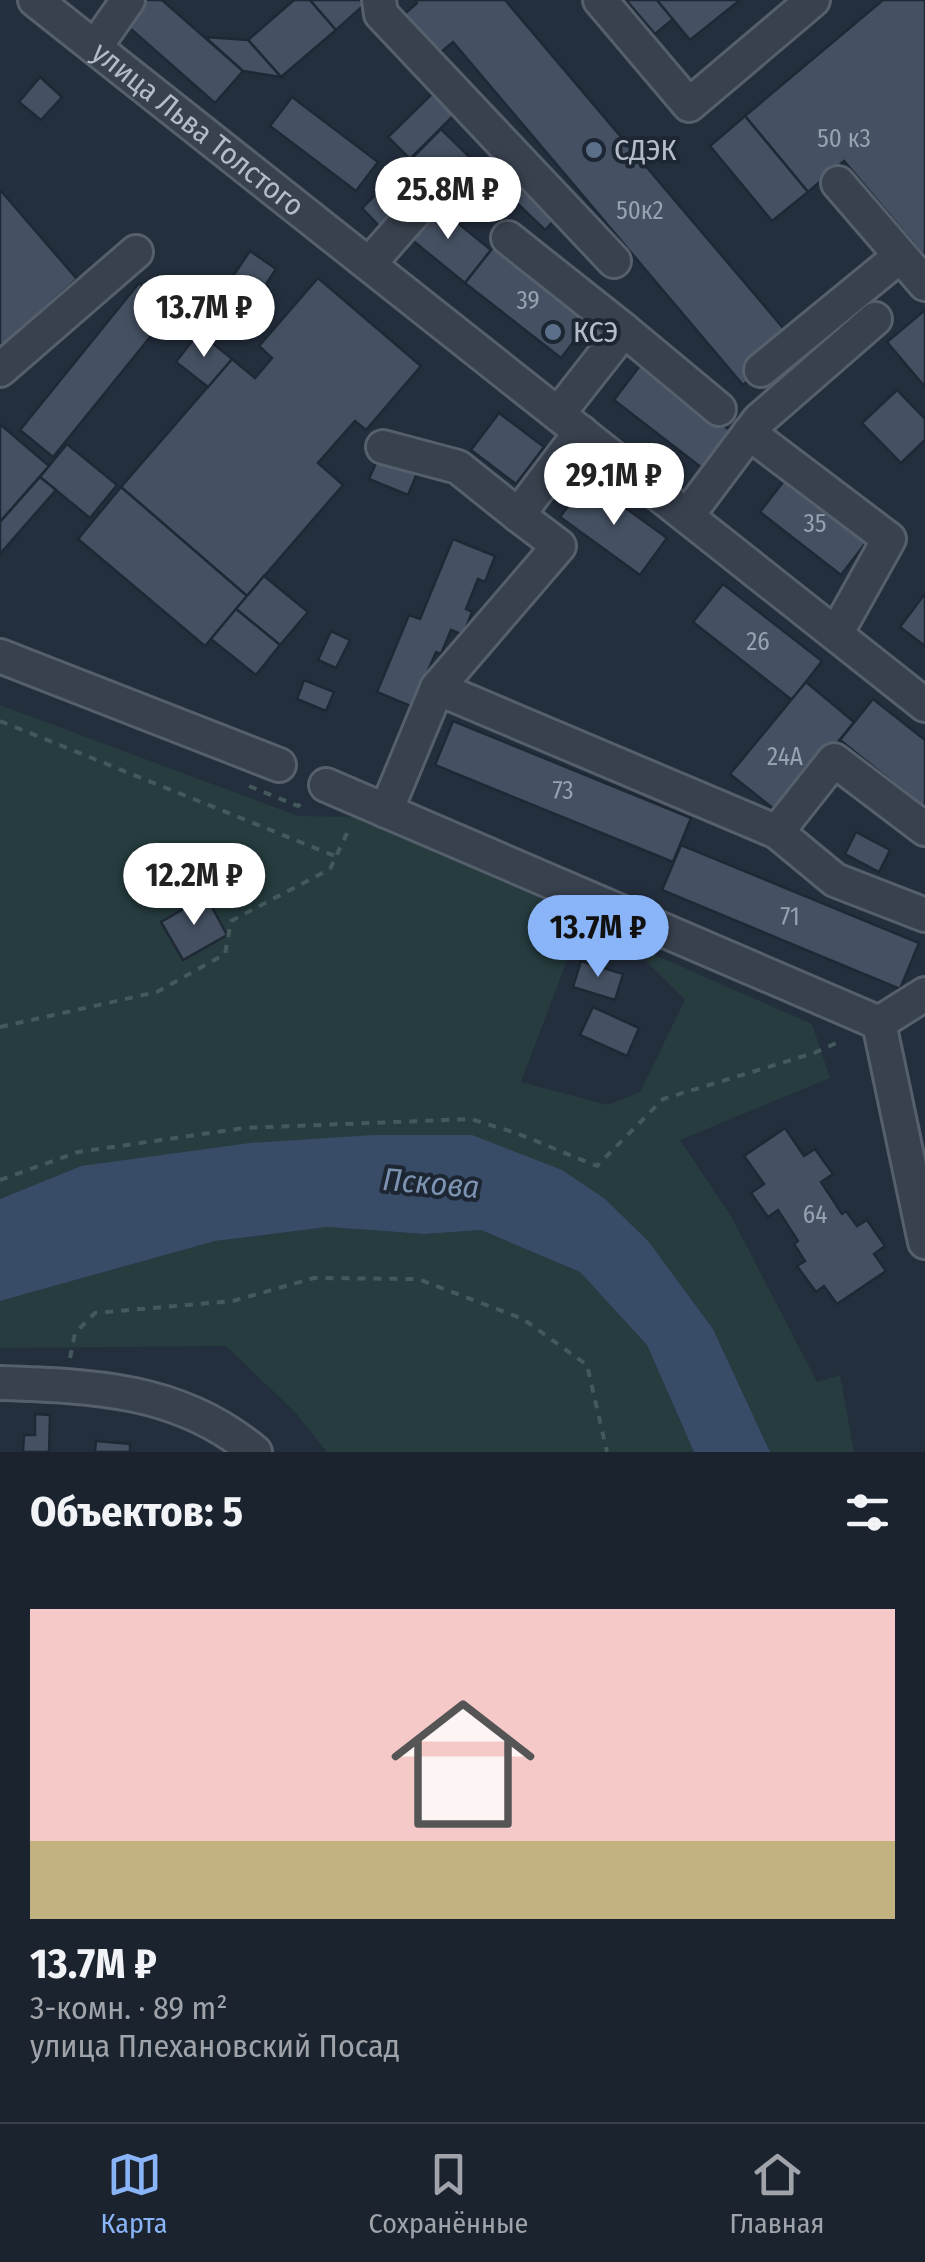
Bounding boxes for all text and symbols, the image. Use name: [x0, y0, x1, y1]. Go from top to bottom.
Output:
street label: улица Льва Толстого: [85, 34, 311, 224]
house number: 50 к3: [817, 124, 871, 154]
place label: СДЭК: [614, 132, 676, 168]
marker: СДЭК: [583, 139, 605, 161]
pin: 25.8M ₽: [356, 157, 540, 242]
text: 25.8M ₽: [397, 170, 499, 208]
house number: 50к2: [616, 196, 664, 226]
pin: 13.7M ₽: [112, 275, 296, 360]
house number: 39: [516, 286, 540, 316]
text: 13.7M ₽: [156, 288, 252, 326]
place label: КСЭ: [573, 314, 618, 350]
marker: КСЭ: [542, 321, 564, 343]
pin: 29.1M ₽: [522, 443, 706, 528]
text: 29.1M ₽: [566, 456, 662, 494]
house number: 35: [804, 509, 826, 539]
house number: 26: [746, 627, 770, 657]
house number: 24А: [767, 742, 803, 772]
house number: 73: [552, 776, 574, 806]
pin: 12.2M ₽: [102, 843, 286, 928]
text: 12.2M ₽: [145, 856, 243, 894]
pin: 13.7M ₽: [506, 895, 690, 980]
house number: 71: [780, 902, 800, 932]
text: 13.7M ₽: [550, 908, 646, 946]
water label: Пскова: [381, 1160, 481, 1206]
house number: 64: [803, 1200, 827, 1230]
icon: filters: [840, 1485, 895, 1540]
text: Объектов: 5: [30, 1487, 243, 1537]
icon: home: [373, 1674, 553, 1854]
text: 13.7M ₽: [30, 1939, 157, 1989]
text: 3-комн. · 89 m²: [30, 1989, 228, 2027]
text: улица Плехановский Посад: [30, 2027, 400, 2065]
tab: Карта: [101, 2147, 167, 2240]
tab: Сохранённые: [369, 2147, 528, 2240]
tab: Главная: [730, 2147, 824, 2240]

